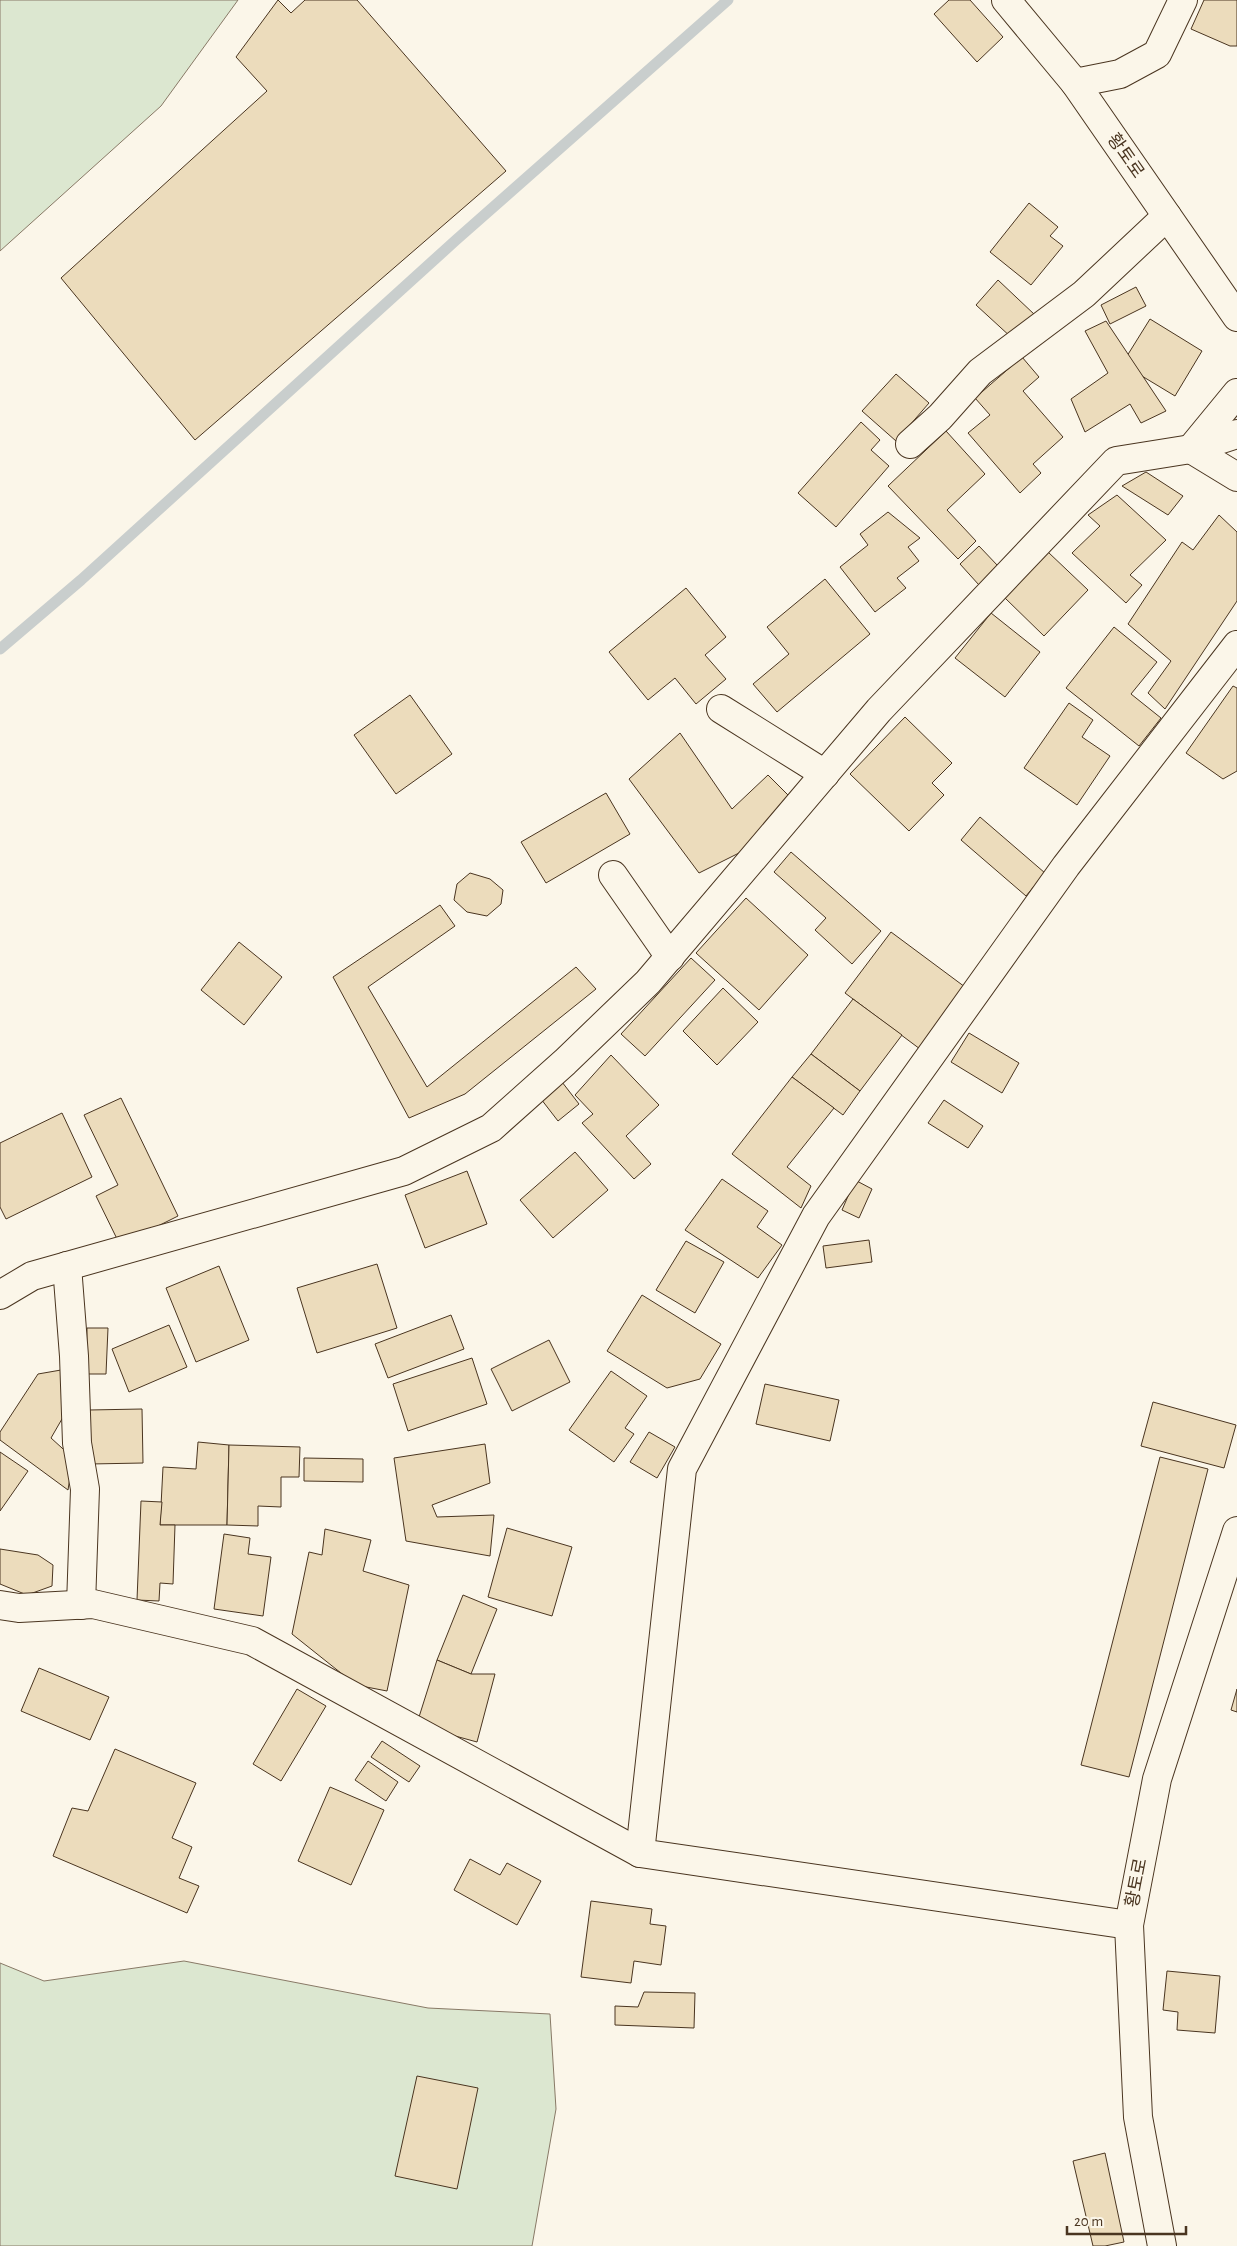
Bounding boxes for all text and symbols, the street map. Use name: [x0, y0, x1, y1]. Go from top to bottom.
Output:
street label: 황토로: [1103, 129, 1148, 182]
street label: 황토로: [1121, 1857, 1151, 1909]
scale bar: [1067, 2204, 1186, 2236]
text: 20 m: [1074, 2214, 1103, 2229]

